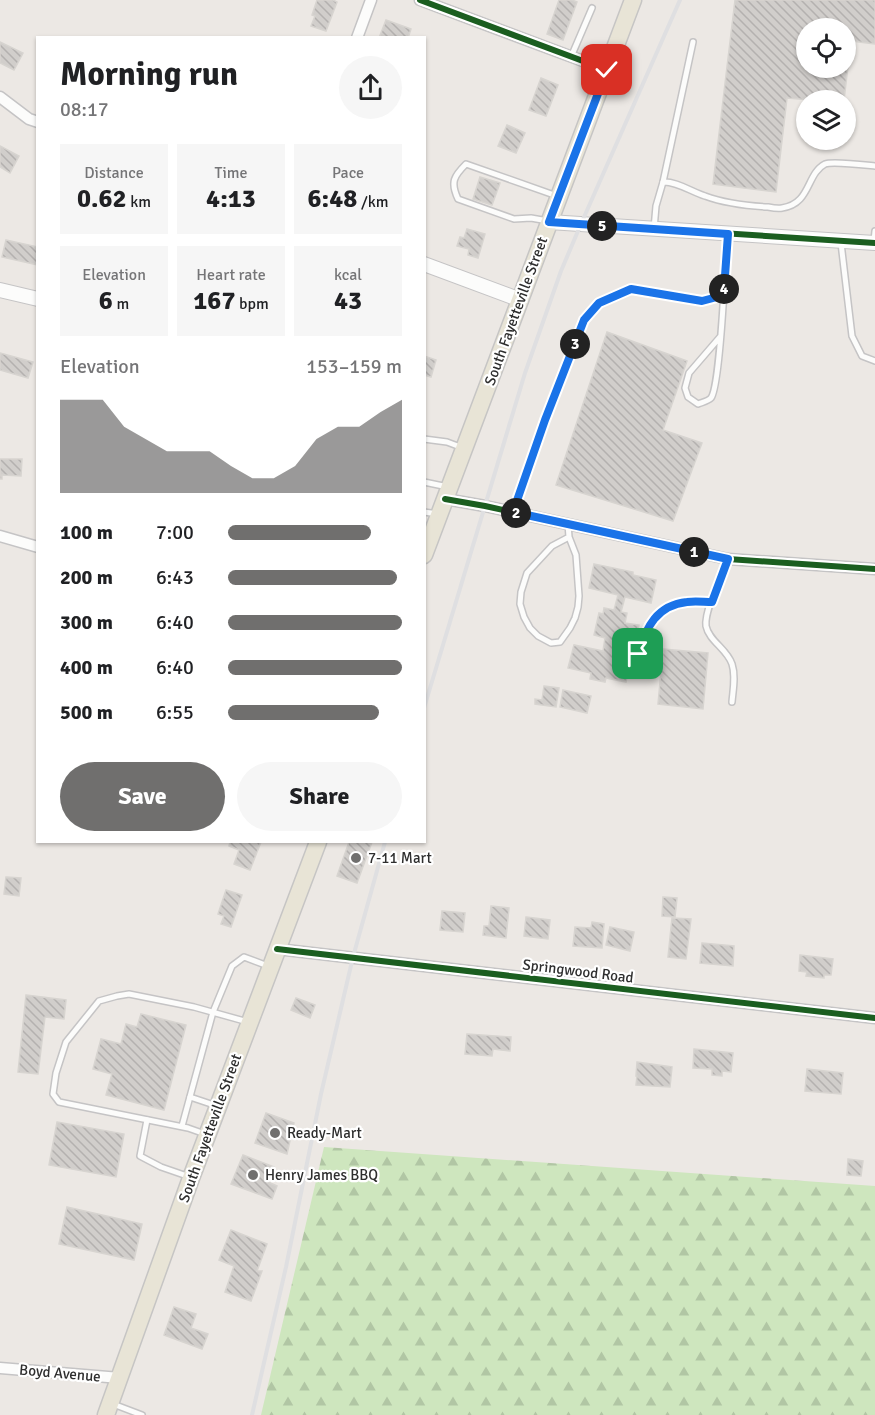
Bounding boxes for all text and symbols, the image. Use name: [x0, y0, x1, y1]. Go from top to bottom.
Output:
map controls: [796, 18, 856, 150]
button: locate: [796, 18, 856, 78]
pin: [581, 44, 632, 95]
icon: check: [590, 53, 623, 86]
text: Morning run: [60, 54, 238, 95]
button: share: [339, 56, 402, 119]
button: layers: [796, 90, 856, 150]
text: 08:17: [60, 97, 109, 122]
text: Distance: [84, 163, 144, 183]
text: Time: [215, 163, 247, 183]
text: Pace: [332, 163, 364, 183]
text: 0.62: [77, 183, 127, 215]
text: 4:13: [206, 183, 256, 215]
text: 6:48: [308, 183, 357, 215]
text: km: [127, 192, 151, 212]
text: /km: [357, 192, 388, 212]
pin: 5: [587, 211, 617, 241]
text: 5: [598, 216, 606, 236]
street label: South Fayetteville Street: [481, 234, 551, 388]
text: Elevation: [82, 265, 146, 285]
text: Heart rate: [196, 265, 266, 285]
text: kcal: [334, 265, 362, 285]
pin: 4: [709, 274, 739, 304]
text: 4: [720, 279, 728, 299]
text: 6: [99, 285, 113, 317]
text: 167: [193, 285, 235, 317]
text: 43: [334, 285, 362, 317]
text: m: [113, 294, 129, 314]
text: bpm: [235, 294, 269, 314]
pin: 3: [560, 329, 590, 359]
text: 3: [571, 334, 579, 354]
text: Elevation: [60, 354, 140, 379]
text: 153–159 m: [306, 354, 402, 379]
pin: 2: [501, 498, 531, 528]
text: 2: [512, 503, 520, 523]
text: 100 m: [60, 520, 113, 545]
text: 7:00: [156, 520, 194, 545]
pin: 1: [679, 537, 709, 567]
text: 1: [690, 542, 698, 562]
text: 200 m: [60, 565, 113, 590]
text: 6:43: [156, 565, 194, 590]
text: 300 m: [60, 610, 113, 635]
text: 6:40: [156, 610, 194, 635]
pin: [612, 628, 663, 679]
icon: arrive: [621, 637, 654, 670]
text: 400 m: [60, 655, 113, 680]
text: 6:40: [156, 655, 194, 680]
text: 500 m: [60, 700, 113, 725]
text: 6:55: [156, 700, 194, 725]
button: Save: [60, 762, 225, 831]
button: Share: [237, 762, 402, 831]
place label: 7-11 Mart: [368, 849, 432, 867]
marker: 7-11 Mart: [349, 851, 363, 865]
street label: Springwood Road: [521, 955, 635, 987]
street label: South Fayetteville Street: [175, 1051, 245, 1205]
place label: Ready-Mart: [287, 1124, 362, 1142]
marker: Ready-Mart: [268, 1126, 282, 1140]
place label: Henry James BBQ: [265, 1166, 378, 1184]
marker: Henry James BBQ: [246, 1168, 260, 1182]
street label: Boyd Avenue: [19, 1360, 101, 1386]

